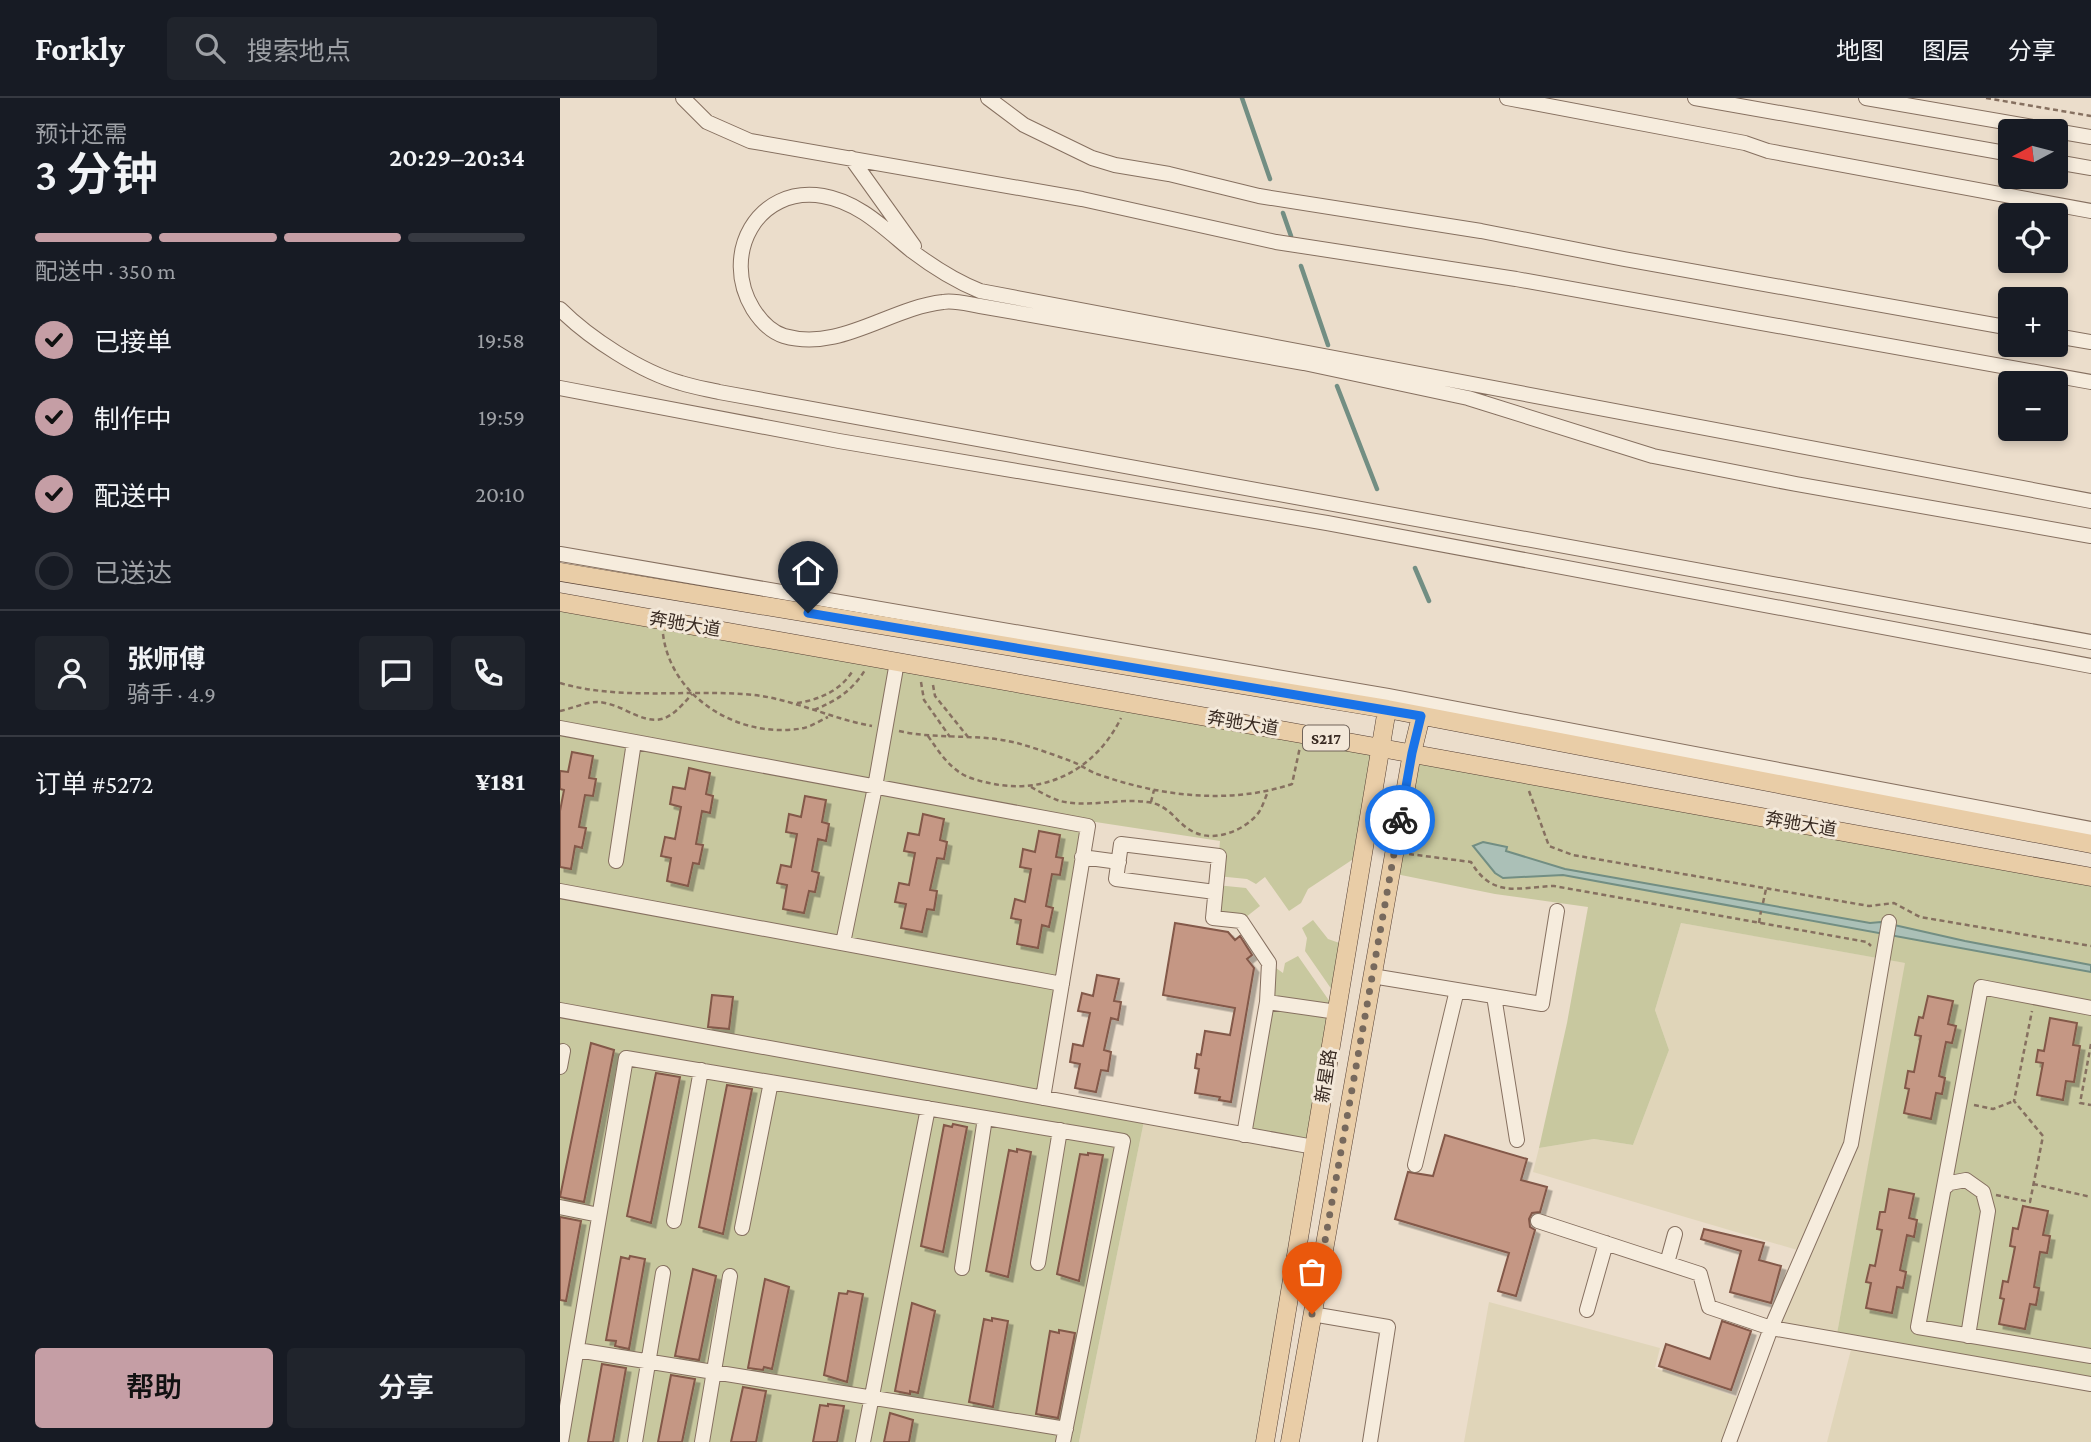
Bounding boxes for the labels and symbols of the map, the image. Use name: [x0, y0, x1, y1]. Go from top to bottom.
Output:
north arrow: [1998, 119, 2068, 189]
pin: [778, 541, 838, 613]
street label: 奔驰大道: [648, 608, 722, 640]
street label: 奔驰大道: [1206, 707, 1280, 739]
road number: S217: [1303, 726, 1349, 750]
courier: [1365, 785, 1435, 855]
street label: 奔驰大道: [1764, 808, 1838, 840]
street label: 新星路: [1312, 1048, 1340, 1104]
pin: [1282, 1242, 1342, 1314]

